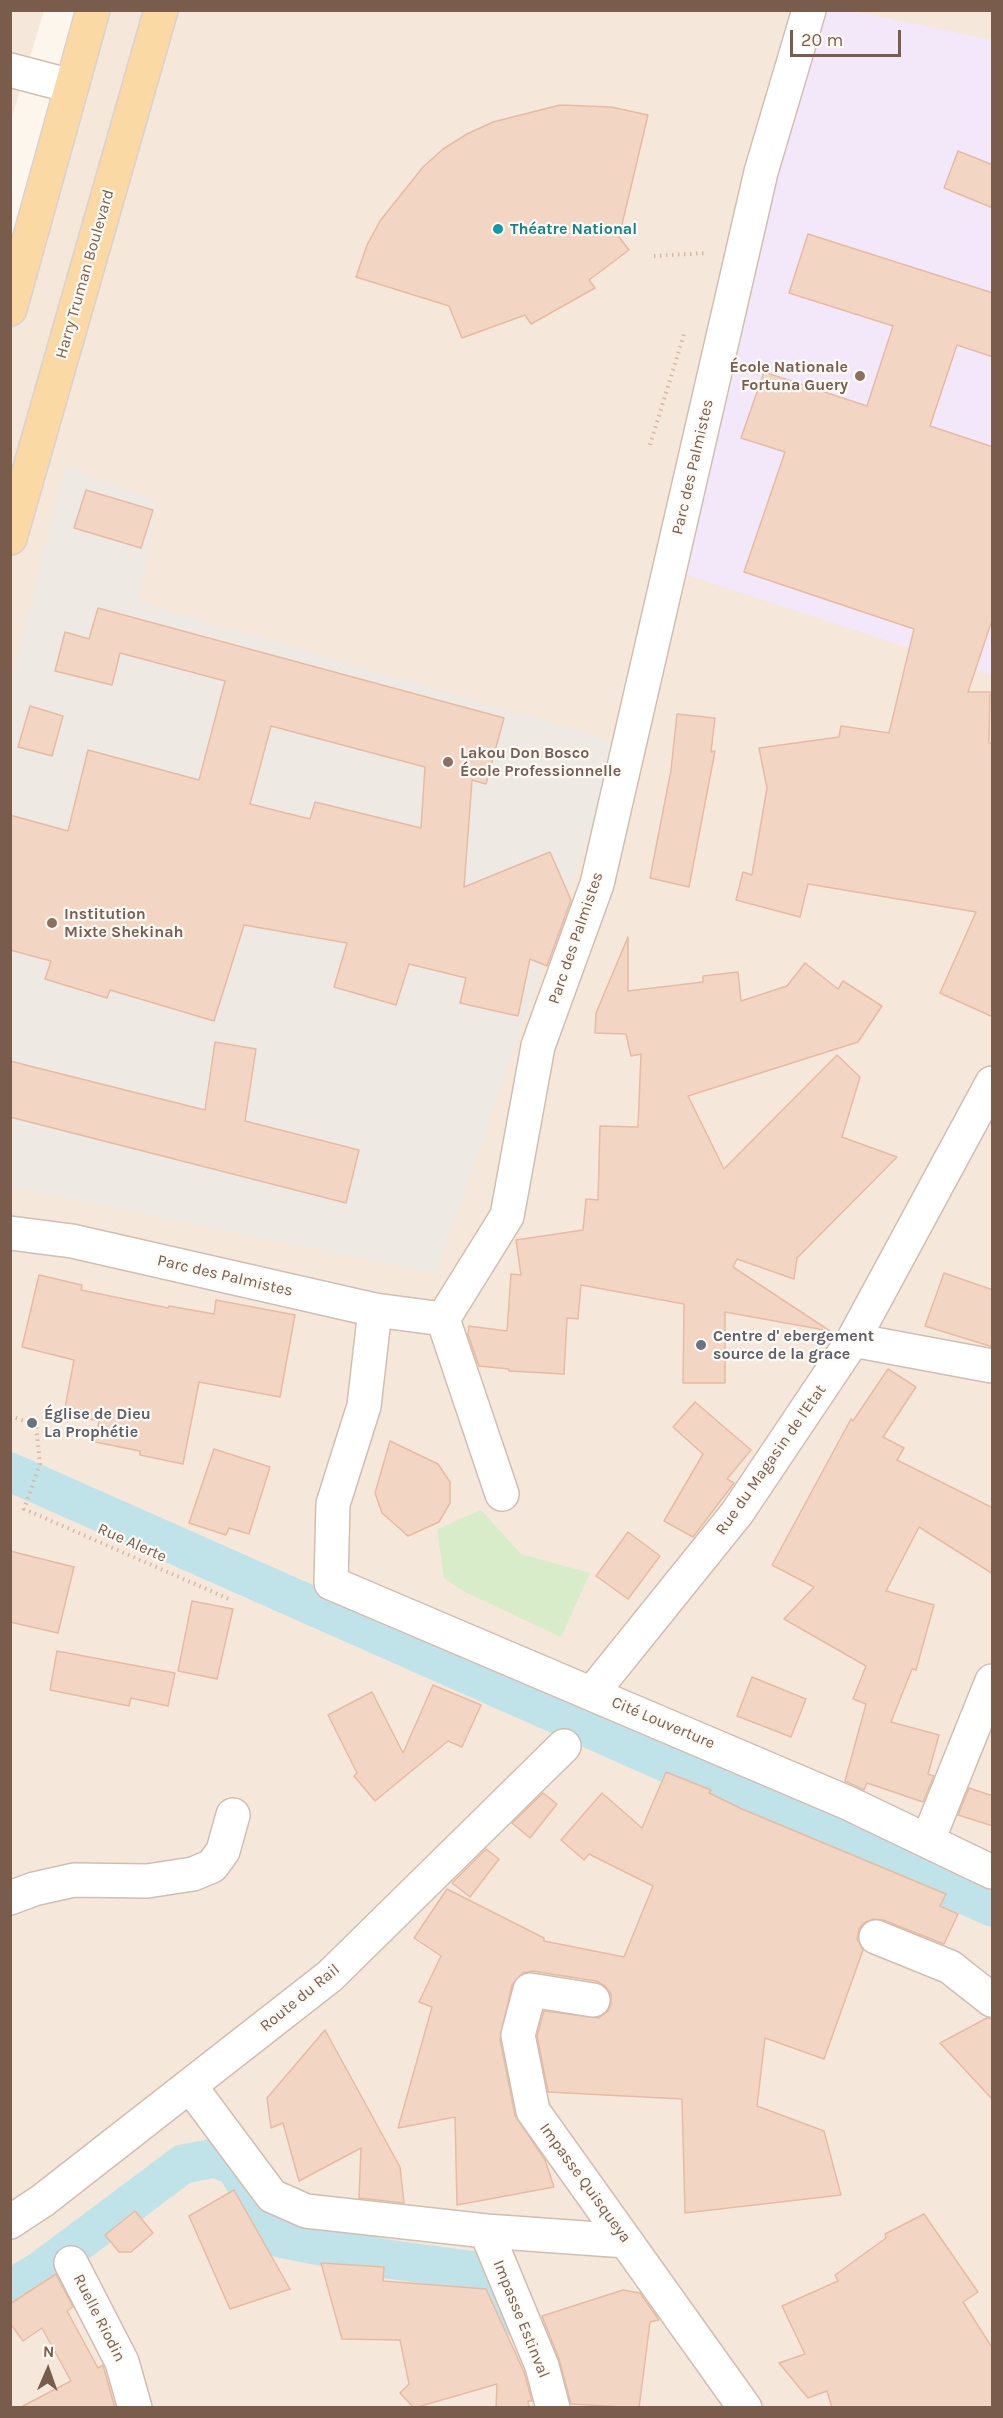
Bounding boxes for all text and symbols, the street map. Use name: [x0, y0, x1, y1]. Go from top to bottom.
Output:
scale bar: [793, 18, 904, 56]
text: 20 m: [801, 29, 843, 51]
street label: Harry Truman Boulevard: [52, 187, 118, 361]
place label: Théatre National: [510, 219, 637, 239]
marker: Théatre National: [491, 222, 505, 236]
place label: École Nationale Fortuna Guery: [730, 357, 848, 395]
marker: École Nationale Fortuna Guery: [853, 369, 867, 383]
street label: Parc des Palmistes: [668, 397, 718, 537]
place label: Lakou Don Bosco École Professionnelle: [460, 743, 621, 781]
marker: Lakou Don Bosco École Professionnelle: [441, 755, 455, 769]
street label: Parc des Palmistes: [544, 869, 608, 1007]
place label: Institution Mixte Shekinah: [64, 904, 184, 942]
marker: Institution Mixte Shekinah: [45, 916, 59, 930]
street label: Parc des Palmistes: [155, 1251, 295, 1301]
place label: Centre d' ebergement source de la grace: [713, 1326, 874, 1364]
marker: Centre d' ebergement source de la grace: [694, 1338, 708, 1352]
street label: Rue du Magasin de l'Etat: [712, 1381, 830, 1539]
place label: Église de Dieu La Prophétie: [44, 1404, 151, 1442]
marker: Église de Dieu La Prophétie: [25, 1416, 39, 1430]
street label: Rue Alerte: [95, 1519, 169, 1567]
street label: Cité Louverture: [608, 1693, 718, 1753]
street label: Route du Rail: [256, 1960, 344, 2036]
street label: Impasse Quisqueya: [535, 2119, 635, 2247]
street label: Impasse Estinval: [489, 2257, 553, 2381]
street label: Ruelle Riodin: [69, 2271, 129, 2365]
north arrow: [18, 2340, 78, 2400]
text: N: [43, 2342, 55, 2361]

